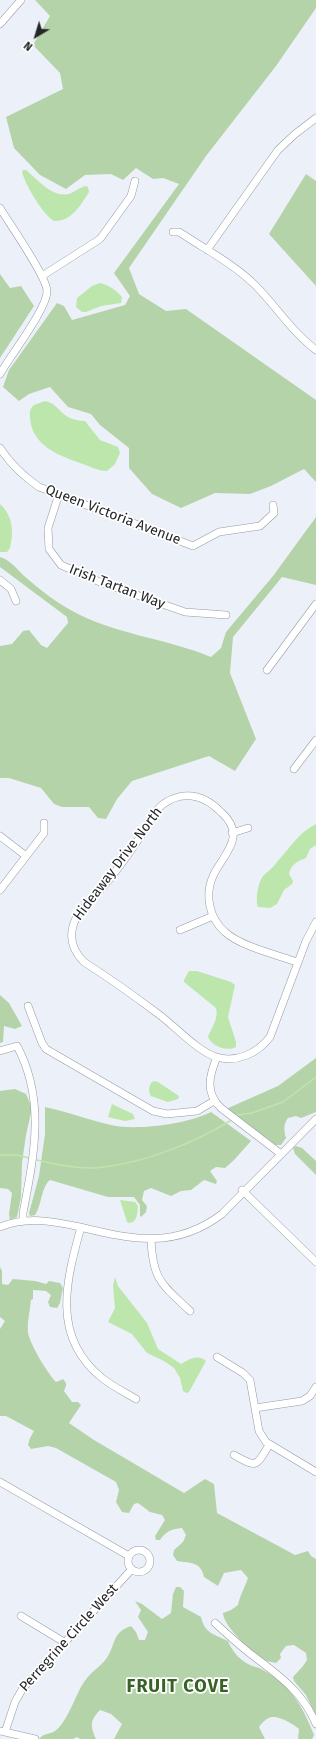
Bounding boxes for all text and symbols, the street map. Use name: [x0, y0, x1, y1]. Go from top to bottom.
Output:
north arrow: [16, 16, 56, 56]
text: N: [21, 38, 35, 53]
street label: Queen Victoria Avenue: [43, 481, 183, 549]
street label: Irish Tartan Way: [67, 561, 167, 613]
street label: Hideaway Drive North: [70, 804, 166, 924]
street label: Perregrine Circle West: [16, 1581, 122, 1695]
district label: FRUIT COVE: [127, 1676, 229, 1698]

